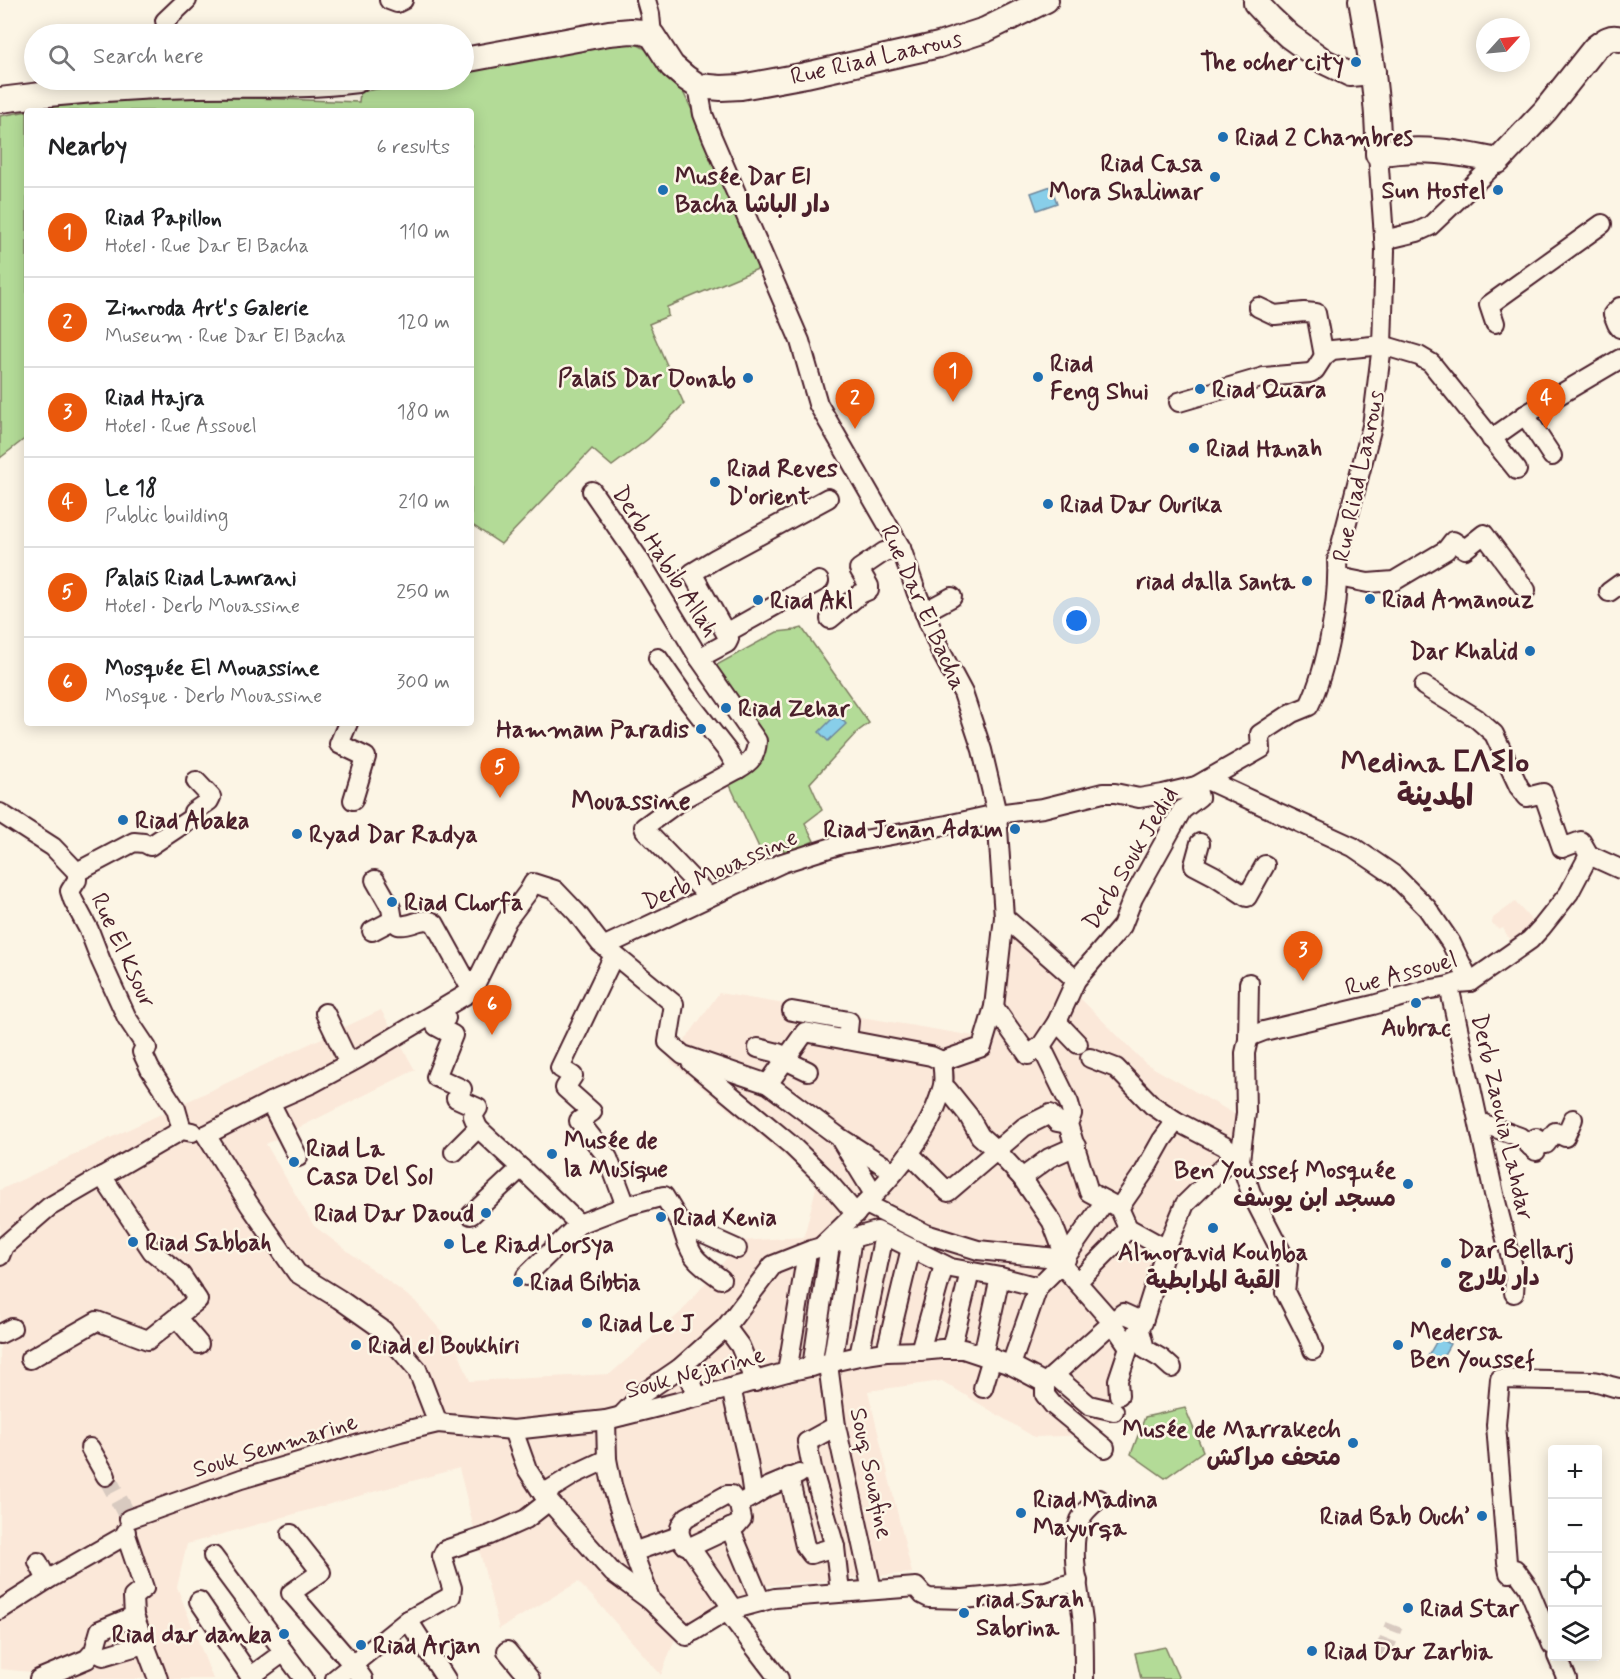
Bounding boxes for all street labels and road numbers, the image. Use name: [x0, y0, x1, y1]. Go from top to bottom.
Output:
street label: Rue Riad Laarous: [788, 24, 965, 93]
street label: Rue Riad Laarous: [1326, 387, 1393, 565]
street label: Derb Habib Allah: [604, 480, 725, 643]
street label: Rue Dar El Bacha: [872, 520, 973, 695]
street label: Derb Souk Jedid: [1076, 782, 1186, 936]
street label: Derb Mouassine: [638, 822, 803, 918]
street label: Rue El Ksour: [82, 888, 163, 1013]
street label: Rue Assouel: [1342, 945, 1461, 1004]
street label: Derb Zaouia Lahdar: [1463, 1011, 1540, 1224]
street label: Souk Nejarine: [622, 1340, 769, 1407]
street label: Souq Souafine: [842, 1405, 900, 1542]
street label: Souk Semmarine: [189, 1407, 362, 1486]

